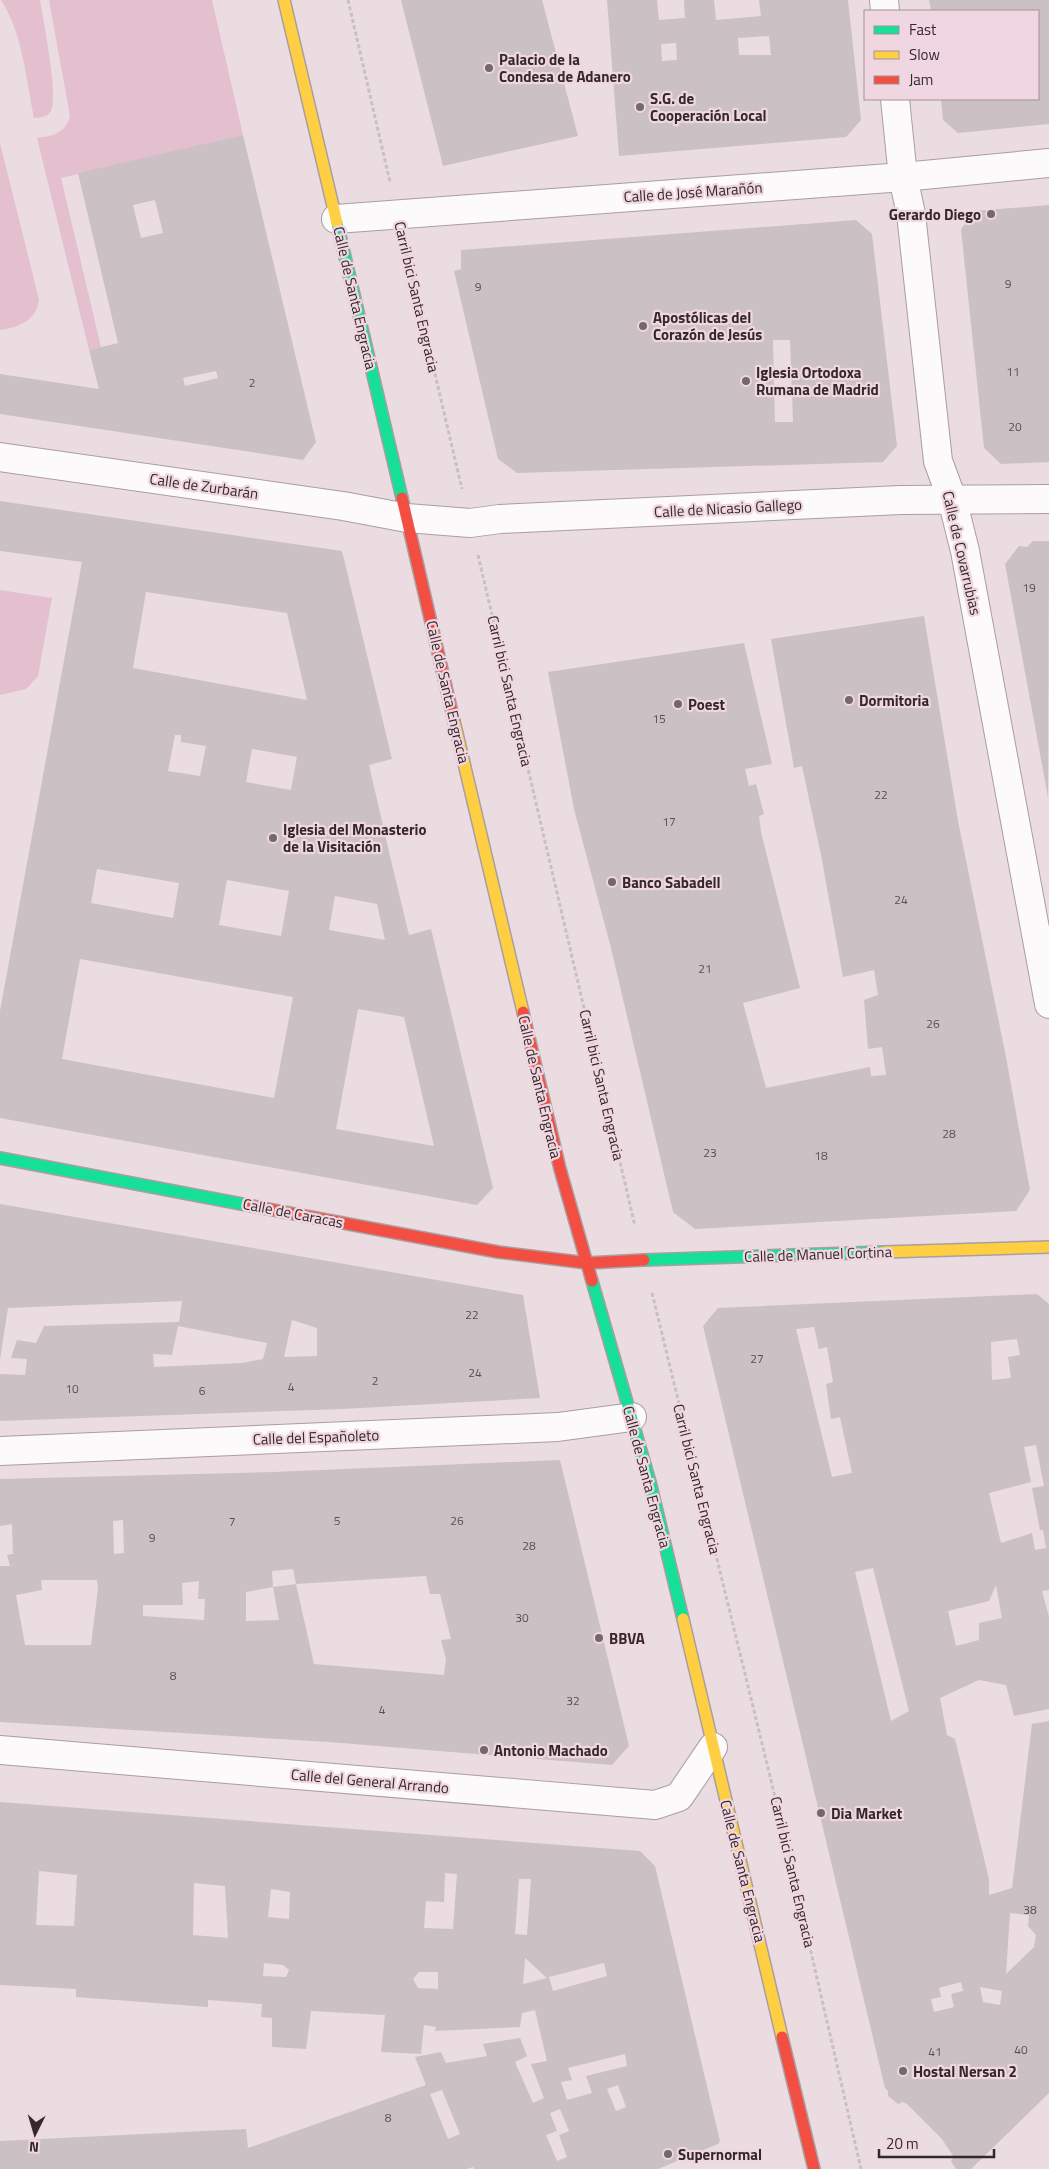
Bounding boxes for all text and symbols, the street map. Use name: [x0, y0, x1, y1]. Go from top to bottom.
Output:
legend: [864, 10, 1039, 100]
text: Fast: [909, 18, 937, 41]
text: Slow: [909, 43, 940, 66]
place label: Palacio de la Condesa de Adanero: [499, 48, 631, 88]
marker: Palacio de la Condesa de Adanero: [483, 62, 495, 74]
text: Jam: [909, 68, 933, 91]
place label: S.G. de Cooperación Local: [650, 87, 767, 127]
marker: S.G. de Cooperación Local: [634, 101, 646, 113]
street label: Calle de José Marañón: [623, 176, 763, 208]
place label: Gerardo Diego: [889, 203, 981, 226]
marker: Gerardo Diego: [985, 208, 997, 220]
street label: Carril bici Santa Engracia: [388, 219, 446, 375]
street label: Calle de Santa Engracia: [327, 224, 383, 372]
house number: 9: [1005, 274, 1012, 293]
house number: 9: [475, 277, 482, 296]
place label: Apostólicas del Corazón de Jesús: [653, 306, 762, 346]
marker: Apostólicas del Corazón de Jesús: [637, 320, 649, 332]
place label: Iglesia Ortodoxa Rumana de Madrid: [756, 361, 879, 401]
house number: 11: [1006, 362, 1020, 381]
house number: 2: [249, 373, 255, 392]
marker: Iglesia Ortodoxa Rumana de Madrid: [740, 375, 752, 387]
house number: 20: [1008, 417, 1022, 436]
street label: Calle de Zurbarán: [148, 467, 260, 505]
street label: Calle de Covarrubias: [937, 489, 987, 617]
street label: Calle de Nicasio Gallego: [653, 493, 803, 523]
house number: 19: [1022, 578, 1036, 597]
street label: Carril bici Santa Engracia: [481, 613, 539, 769]
street label: Calle de Santa Engracia: [420, 618, 476, 766]
place label: Dormitoria: [859, 689, 929, 712]
place label: Poest: [688, 693, 726, 716]
marker: Dormitoria: [843, 694, 855, 706]
marker: Poest: [672, 698, 684, 710]
house number: 15: [652, 709, 666, 728]
house number: 22: [874, 785, 888, 804]
house number: 17: [662, 812, 676, 831]
place label: Iglesia del Monasterio de la Visitación: [283, 818, 426, 858]
marker: Iglesia del Monasterio de la Visitación: [267, 832, 279, 844]
place label: Banco Sabadell: [622, 871, 721, 894]
marker: Banco Sabadell: [606, 876, 618, 888]
house number: 24: [894, 890, 908, 909]
house number: 21: [698, 959, 712, 978]
street label: Carril bici Santa Engracia: [573, 1007, 631, 1163]
street label: Calle de Santa Engracia: [512, 1013, 568, 1161]
house number: 26: [926, 1014, 940, 1033]
house number: 28: [942, 1124, 956, 1143]
house number: 23: [703, 1143, 717, 1162]
house number: 18: [814, 1146, 828, 1165]
street label: Calle de Caracas: [241, 1192, 345, 1234]
street label: Calle de Manuel Cortina: [744, 1240, 893, 1268]
house number: 22: [465, 1305, 479, 1324]
house number: 27: [750, 1349, 764, 1368]
house number: 24: [468, 1363, 482, 1382]
house number: 2: [372, 1371, 378, 1390]
house number: 4: [288, 1377, 295, 1396]
house number: 10: [65, 1379, 79, 1398]
house number: 6: [199, 1381, 206, 1400]
street label: Carril bici Santa Engracia: [667, 1401, 727, 1557]
street label: Calle de Santa Engracia: [617, 1403, 677, 1551]
street label: Calle del Españoleto: [252, 1423, 380, 1451]
house number: 5: [334, 1511, 341, 1530]
house number: 26: [450, 1511, 464, 1530]
house number: 7: [229, 1512, 235, 1531]
house number: 9: [149, 1528, 156, 1547]
house number: 28: [522, 1536, 536, 1555]
house number: 30: [515, 1608, 529, 1627]
place label: BBVA: [609, 1627, 645, 1650]
marker: BBVA: [593, 1632, 605, 1644]
house number: 8: [170, 1666, 177, 1685]
house number: 32: [566, 1691, 580, 1710]
house number: 4: [379, 1700, 386, 1719]
place label: Antonio Machado: [494, 1739, 608, 1762]
marker: Antonio Machado: [478, 1744, 490, 1756]
street label: Calle del General Arrando: [290, 1763, 450, 1799]
street label: Carril bici Santa Engracia: [764, 1794, 822, 1950]
street label: Calle de Santa Engracia: [714, 1797, 772, 1945]
place label: Dia Market: [831, 1802, 903, 1825]
marker: Dia Market: [815, 1807, 827, 1819]
house number: 38: [1023, 1900, 1037, 1919]
house number: 40: [1014, 2040, 1028, 2059]
house number: 41: [928, 2042, 942, 2061]
place label: Hostal Nersan 2: [913, 2060, 1017, 2083]
marker: Hostal Nersan 2: [897, 2065, 909, 2077]
house number: 8: [385, 2108, 392, 2127]
north arrow: [10, 2109, 60, 2159]
scale bar: [879, 2126, 994, 2158]
text: 20 m: [886, 2132, 919, 2155]
text: N: [28, 2137, 40, 2158]
place label: Supernormal: [678, 2143, 762, 2166]
marker: Supernormal: [662, 2148, 674, 2160]

